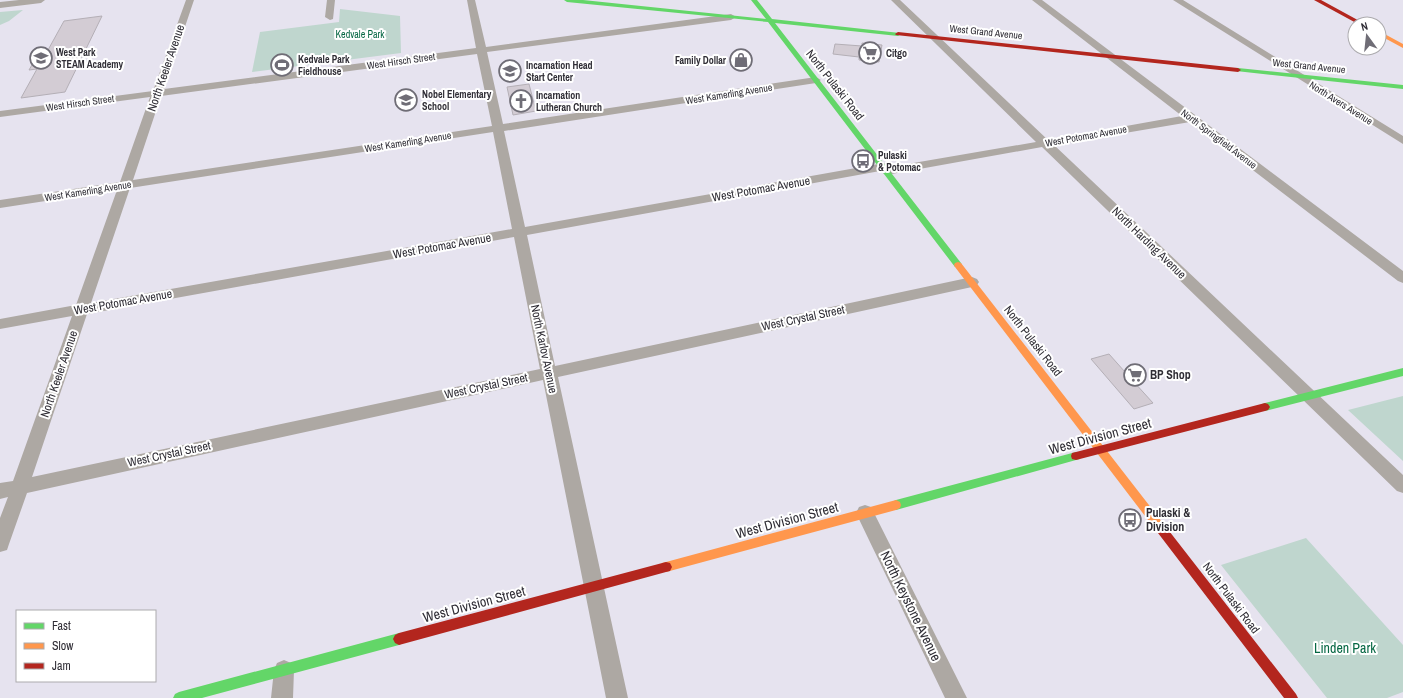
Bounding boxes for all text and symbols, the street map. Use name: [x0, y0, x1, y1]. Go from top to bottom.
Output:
north arrow: [1347, 16, 1387, 56]
text: N: [1359, 19, 1369, 34]
street label: West Grand Avenue: [949, 22, 1023, 42]
street label: North Keeler Avenue: [144, 23, 188, 113]
park label: Kedvale Park: [336, 28, 385, 41]
supermarket icon: Citgo: [857, 40, 883, 66]
school or university icon: West Park STEAM Academy: [28, 45, 54, 71]
place label: West Park STEAM Academy: [56, 46, 124, 71]
street label: North Pulaski Road: [802, 46, 868, 124]
shop icon: Family Dollar: [728, 47, 754, 73]
place label: Citgo: [886, 47, 907, 60]
street label: West Hirsch Street: [366, 50, 437, 72]
sports icon: Kedvale Park Fieldhouse: [269, 52, 295, 78]
place label: Kedvale Park Fieldhouse: [298, 53, 350, 78]
place label: Family Dollar: [675, 54, 727, 67]
street label: West Grand Avenue: [1272, 56, 1346, 76]
school or university icon: Incarnation Head Start Center: [497, 58, 523, 84]
place label: Incarnation Head Start Center: [526, 59, 593, 84]
street label: North Avers Avenue: [1307, 78, 1375, 128]
street label: West Kamerling Avenue: [685, 81, 774, 107]
school or university icon: Nobel Elementary School: [393, 87, 419, 113]
place label: Nobel Elementary School: [422, 88, 492, 113]
church icon: Incarnation Lutheran Church: [508, 88, 534, 114]
place label: Incarnation Lutheran Church: [536, 89, 602, 114]
street label: West Hirsch Street: [45, 92, 116, 114]
street label: North Springfield Avenue: [1179, 106, 1260, 172]
street label: West Potomac Avenue: [1044, 122, 1128, 150]
street label: West Kamerling Avenue: [364, 129, 453, 155]
bus stop icon: Pulaski & Potomac: [850, 148, 876, 174]
place label: Pulaski & Potomac: [878, 149, 921, 174]
street label: West Potomac Avenue: [711, 173, 811, 205]
street label: West Kamerling Avenue: [44, 178, 133, 204]
street label: North Harding Avenue: [1108, 203, 1190, 283]
street label: West Potomac Avenue: [392, 230, 492, 262]
street label: West Potomac Avenue: [73, 286, 173, 318]
street label: West Crystal Street: [760, 301, 846, 335]
street label: North Pulaski Road: [1000, 302, 1066, 380]
street label: North Karlov Avenue: [527, 303, 561, 395]
street label: North Keeler Avenue: [37, 329, 81, 419]
supermarket icon: BP Shop: [1122, 362, 1148, 388]
place label: BP Shop: [1150, 367, 1191, 383]
street label: West Crystal Street: [443, 369, 529, 403]
street label: West Division Street: [1047, 414, 1153, 458]
street label: West Crystal Street: [126, 437, 212, 471]
street label: West Division Street: [734, 498, 840, 542]
place label: Pulaski & Division: [1146, 505, 1190, 535]
bus stop icon: Pulaski & Division: [1117, 507, 1143, 533]
street label: North Keystone Avenue: [877, 548, 945, 664]
street label: North Pulaski Road: [1199, 559, 1263, 637]
street label: West Division Street: [421, 582, 527, 626]
legend: [16, 610, 156, 682]
text: Fast: [52, 618, 71, 634]
text: Slow: [52, 638, 74, 654]
park label: Linden Park: [1314, 639, 1376, 657]
text: Jam: [52, 658, 71, 674]

